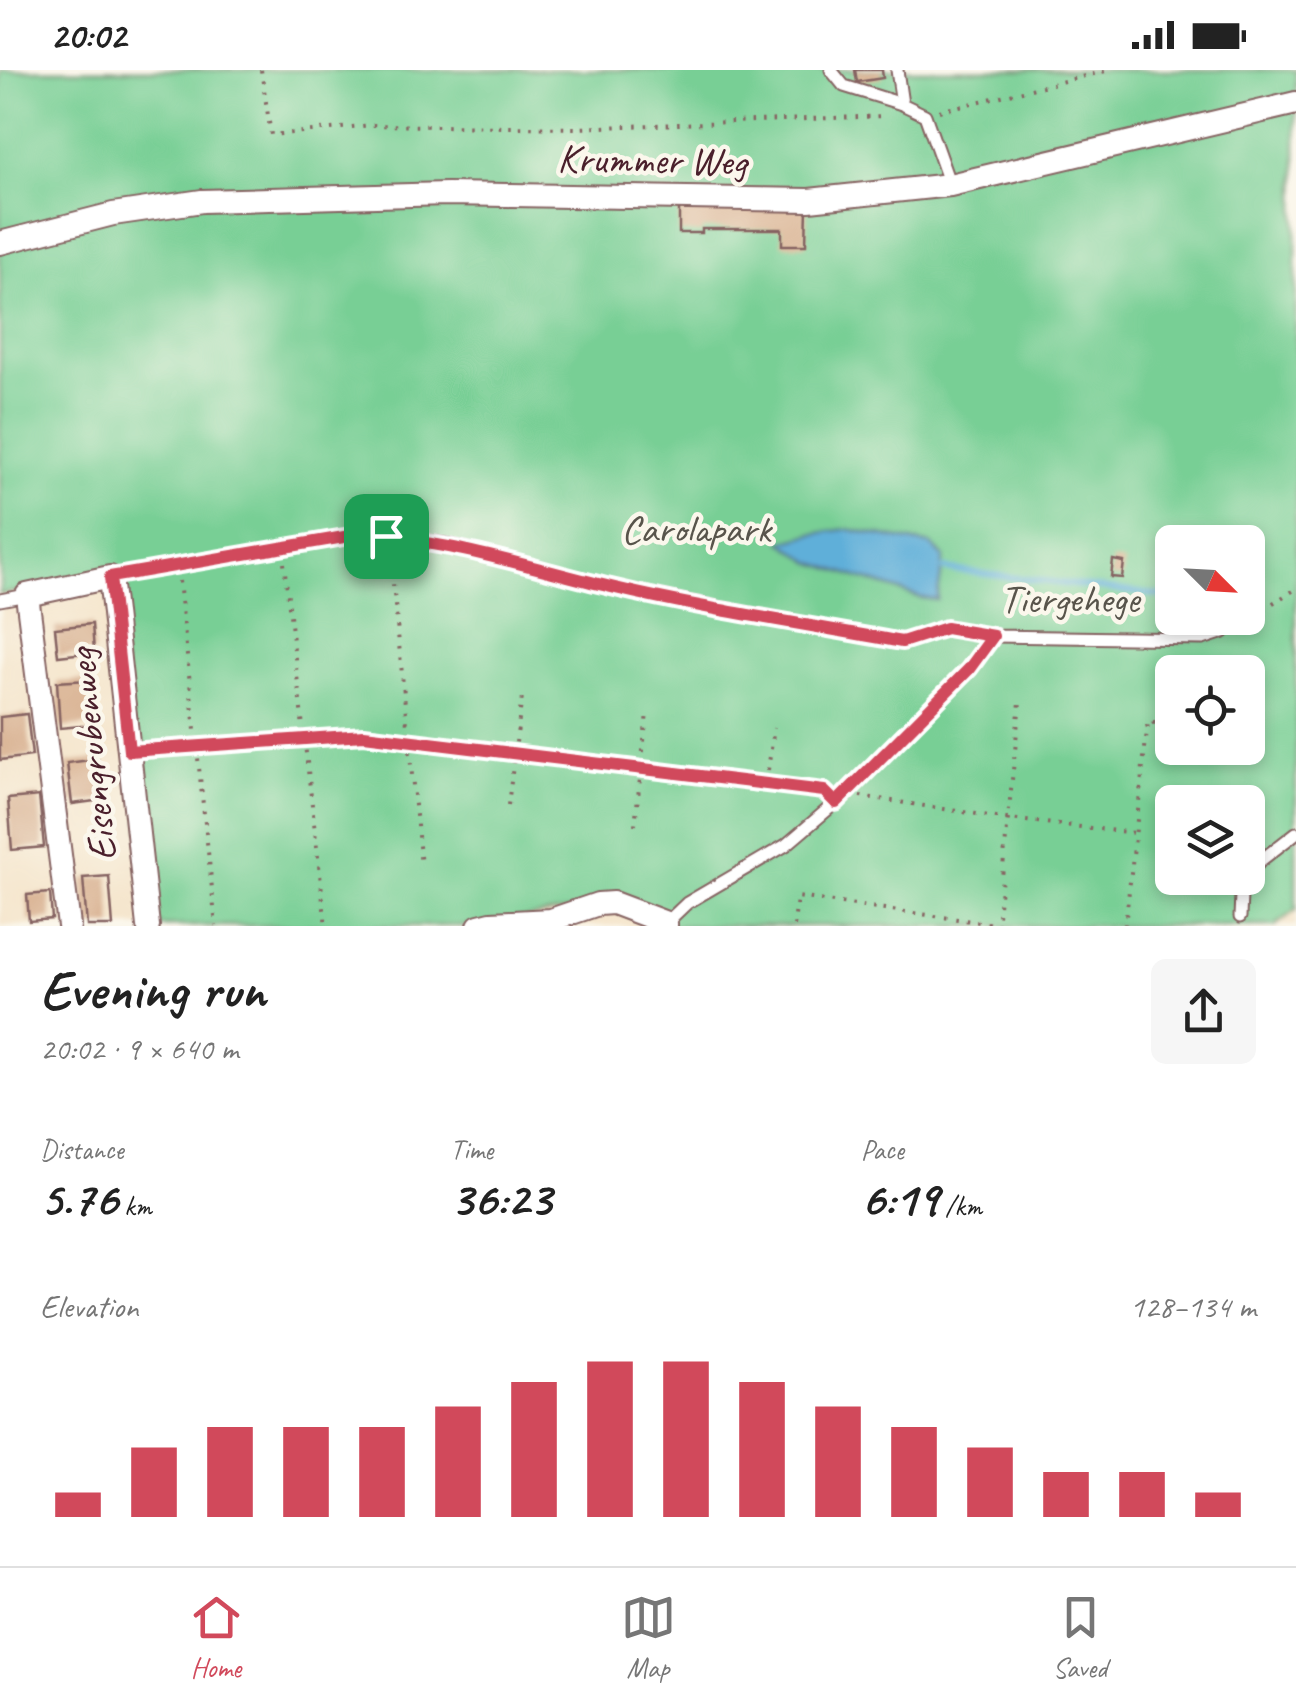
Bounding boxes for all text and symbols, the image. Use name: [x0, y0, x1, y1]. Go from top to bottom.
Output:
text: 20:02: [50, 12, 126, 59]
street label: Krummer Weg: [557, 133, 750, 187]
pin: [344, 494, 429, 579]
park label: Carolapark: [621, 504, 773, 554]
icon: arrive: [359, 509, 414, 564]
north arrow: [1155, 525, 1265, 635]
map controls: [1155, 525, 1265, 895]
park label: Tiergehege: [1001, 574, 1142, 624]
street label: Eisengrubenweg: [56, 644, 128, 864]
button: locate: [1155, 655, 1265, 765]
button: layers: [1155, 785, 1265, 895]
text: Evening run: [40, 955, 265, 1025]
button: share: [1151, 959, 1256, 1064]
text: 20:02 · 9 × 640 m: [40, 1028, 238, 1069]
text: Distance: [40, 1132, 124, 1167]
text: Time: [450, 1132, 493, 1167]
text: Pace: [861, 1132, 904, 1167]
text: 5.76: [40, 1167, 117, 1230]
text: 36:23: [450, 1167, 551, 1230]
text: 6:19: [861, 1167, 939, 1230]
text: km: [117, 1188, 152, 1223]
text: /km: [939, 1188, 982, 1223]
text: Elevation: [40, 1286, 138, 1327]
text: 128–134 m: [1130, 1286, 1256, 1327]
tab: Home: [189, 1590, 244, 1685]
tab: Map: [621, 1590, 676, 1685]
tab: Saved: [1053, 1590, 1108, 1685]

